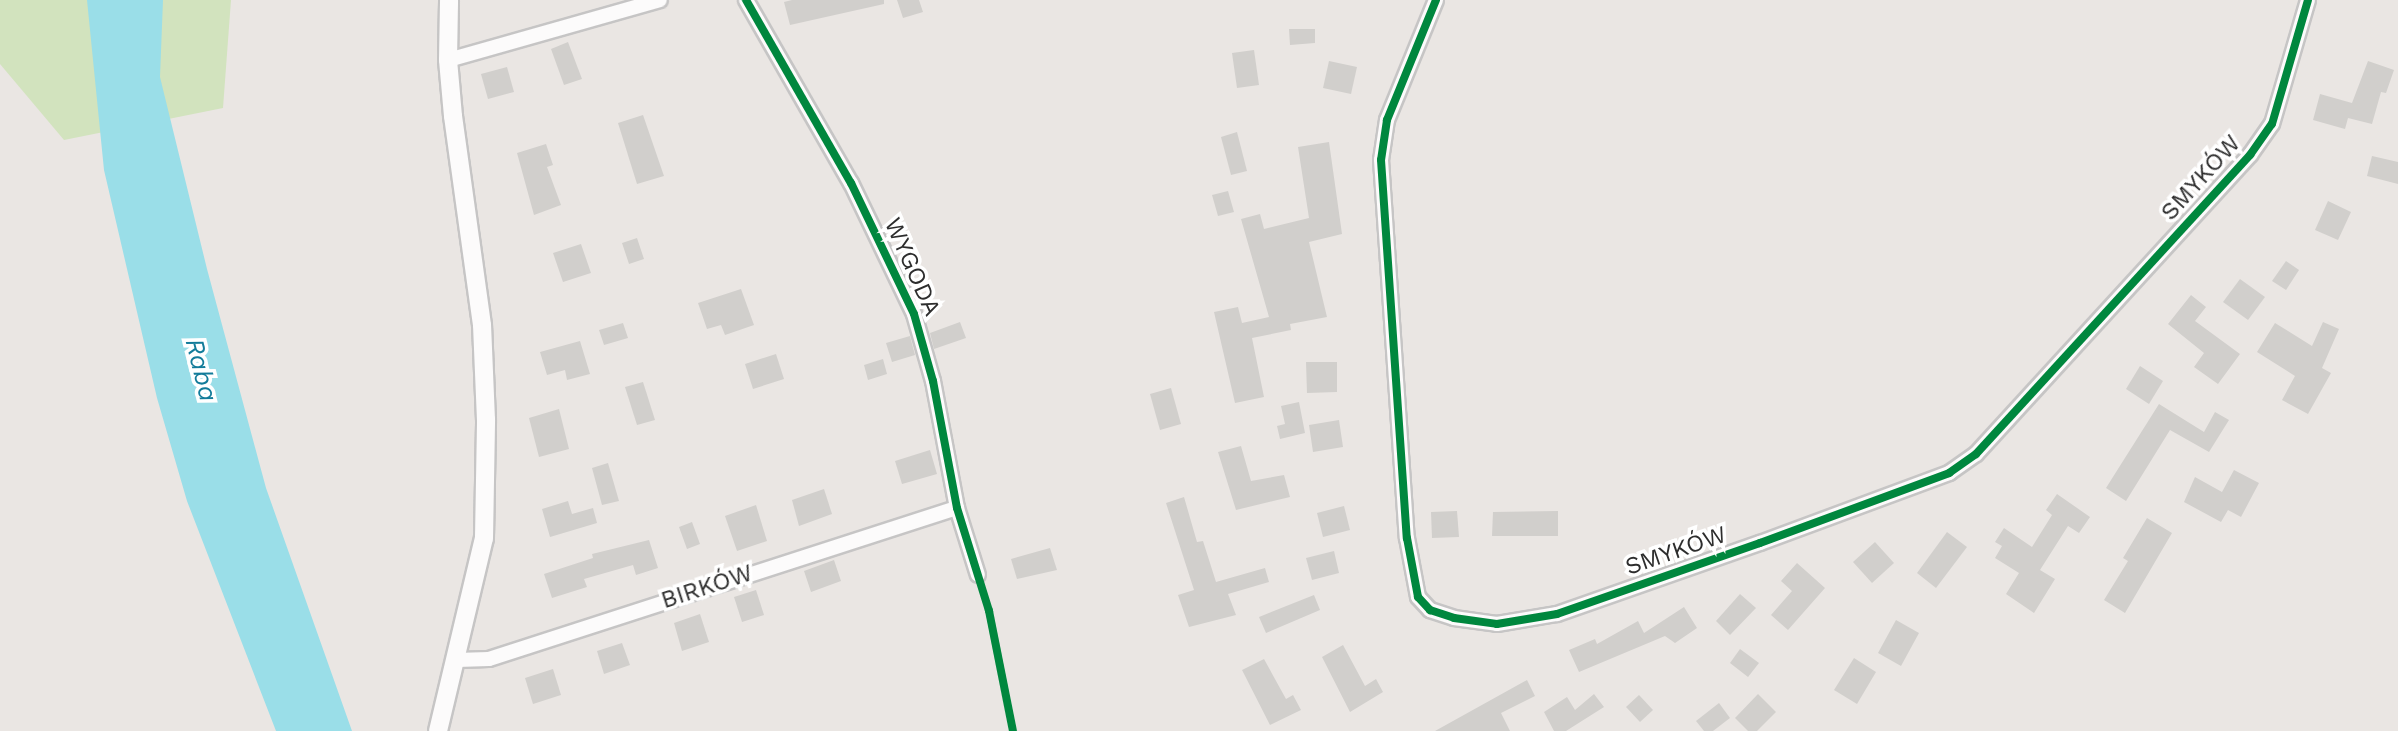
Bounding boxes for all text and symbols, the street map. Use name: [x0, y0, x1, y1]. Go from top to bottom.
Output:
street label: SMYKÓW: [2155, 129, 2247, 227]
street label: WYGODA: [878, 214, 946, 320]
water label: Raba: [178, 335, 224, 405]
street label: SMYKÓW: [1622, 520, 1730, 582]
street label: BIRKÓW: [658, 559, 756, 615]

